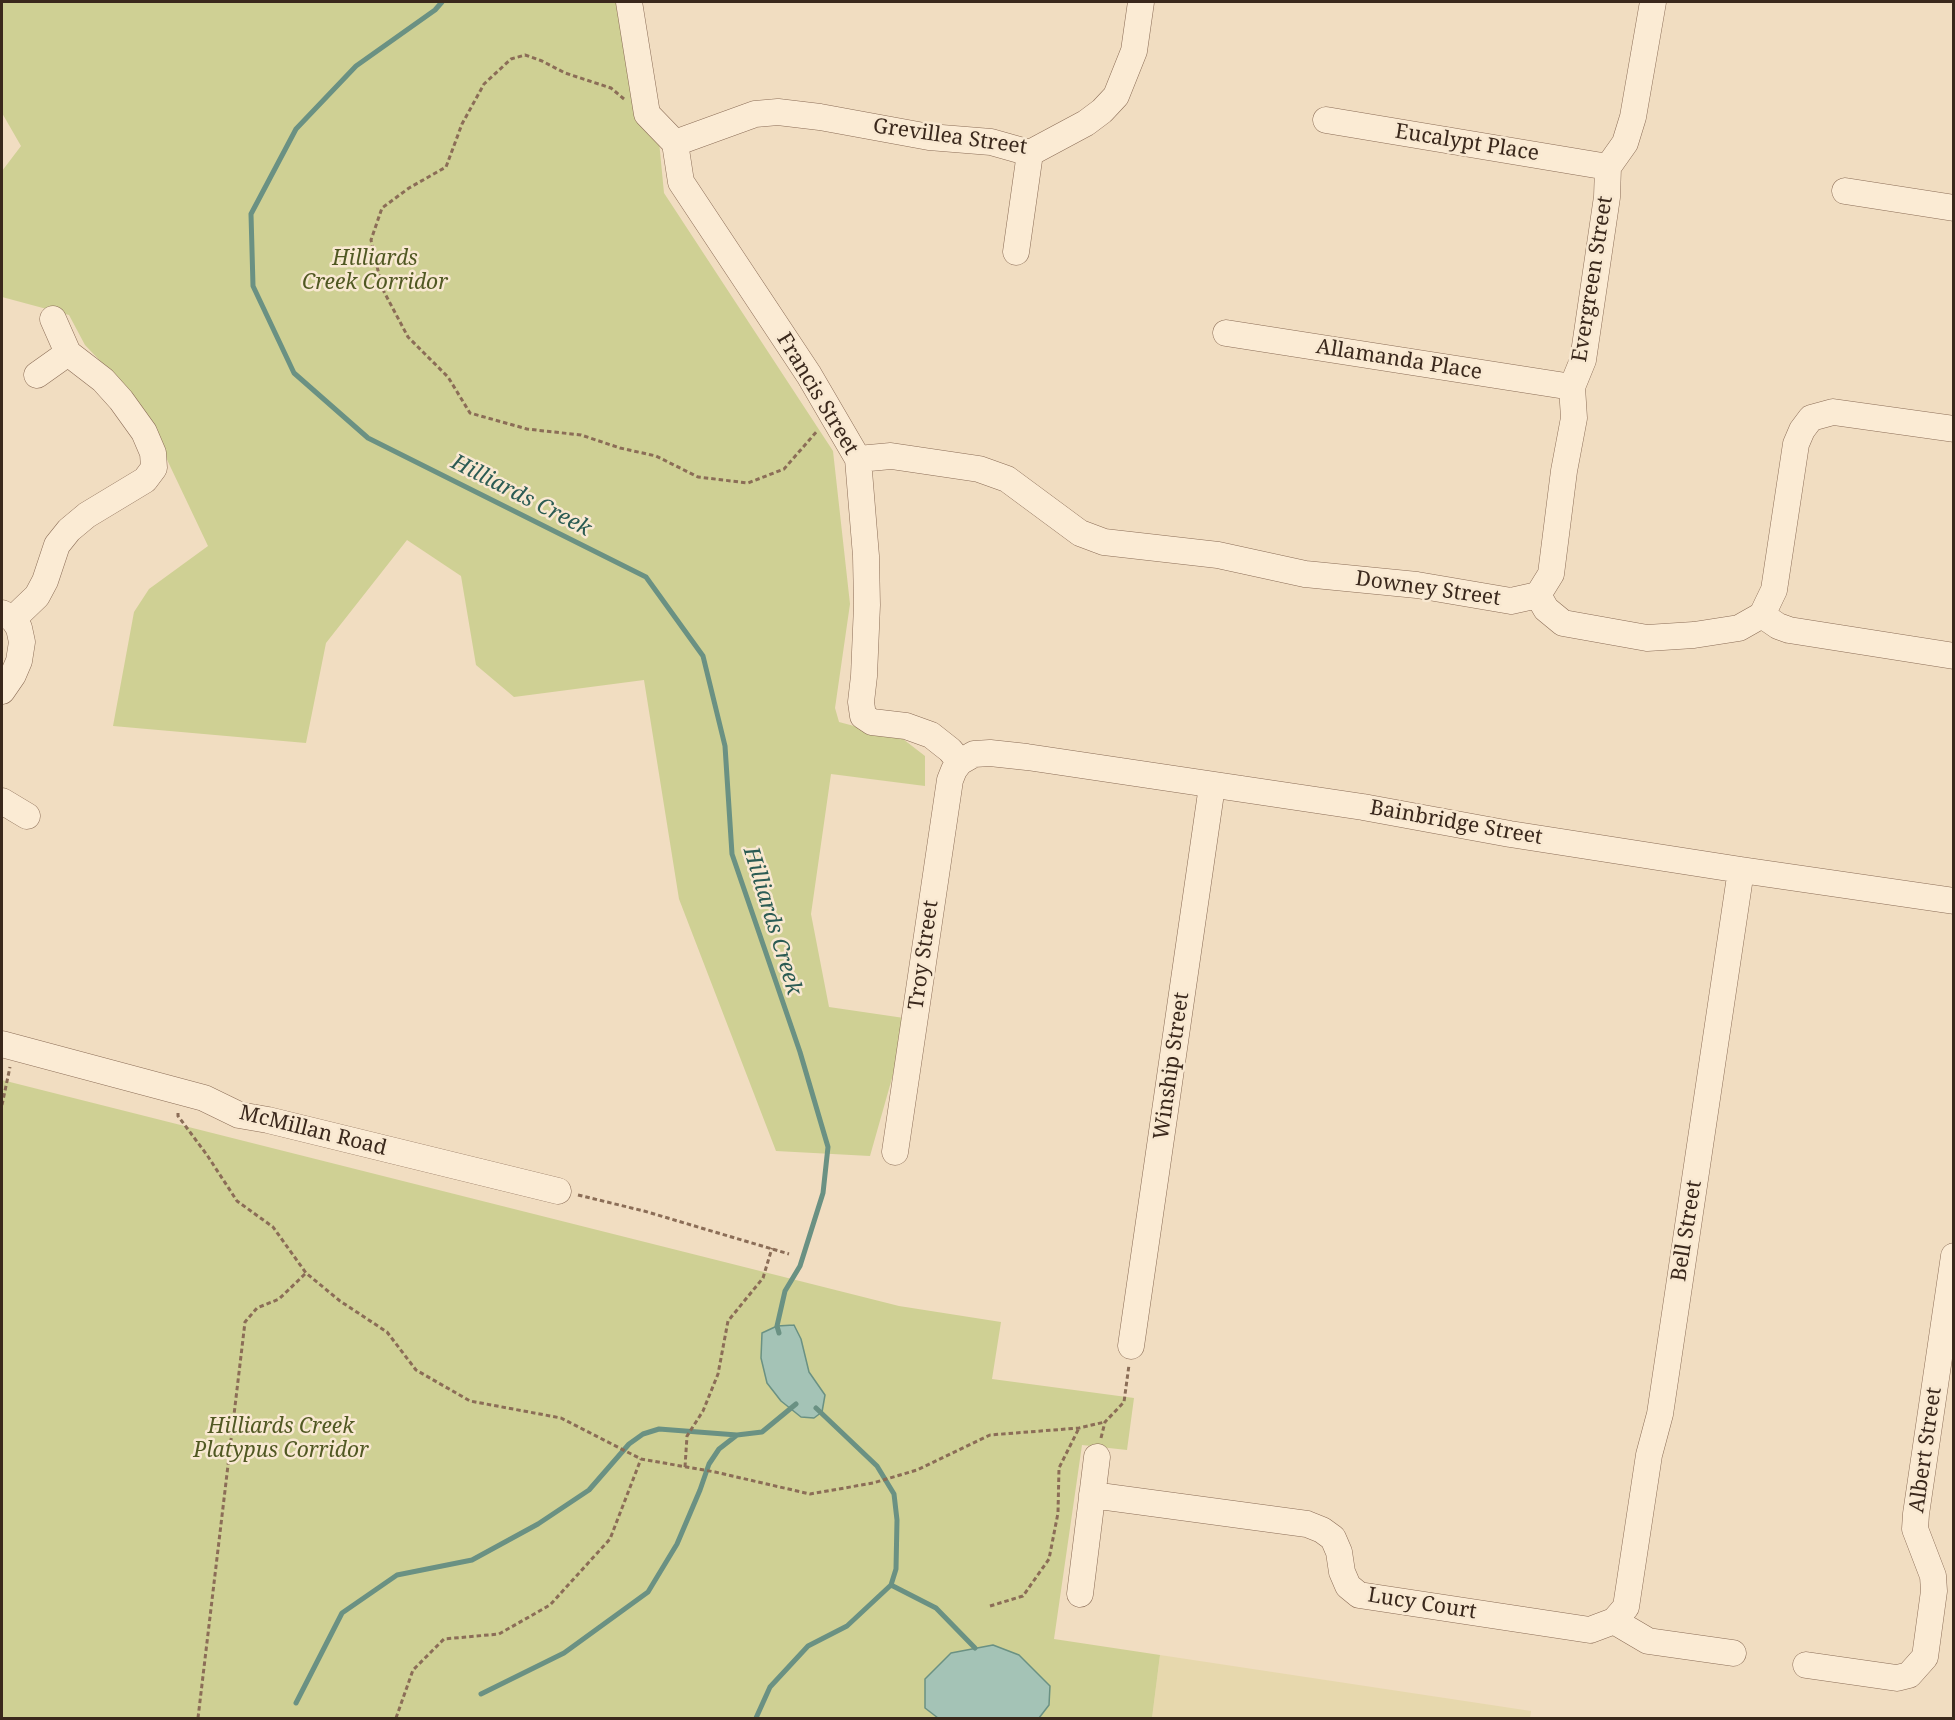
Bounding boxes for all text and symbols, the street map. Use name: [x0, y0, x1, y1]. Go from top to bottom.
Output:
street label: Grevillea Street: [871, 114, 1029, 160]
street label: Eucalypt Place: [1393, 119, 1541, 167]
street label: Evergreen Street: [1567, 194, 1619, 364]
park label: Hilliards Creek Corridor: [302, 246, 448, 296]
street label: Francis Street: [771, 328, 863, 460]
street label: Allamanda Place: [1314, 334, 1484, 386]
water label: Hilliards Creek: [447, 449, 595, 543]
street label: Downey Street: [1354, 566, 1502, 612]
street label: Bainbridge Street: [1368, 795, 1544, 851]
water label: Hilliards Creek: [737, 844, 807, 998]
street label: Troy Street: [904, 899, 944, 1011]
street label: Winship Street: [1149, 991, 1195, 1141]
street label: McMillan Road: [237, 1101, 389, 1161]
street label: Bell Street: [1667, 1179, 1707, 1283]
street label: Albert Street: [1905, 1385, 1947, 1515]
park label: Hilliards Creek Platypus Corridor: [193, 1414, 369, 1464]
street label: Lucy Court: [1366, 1583, 1478, 1625]

